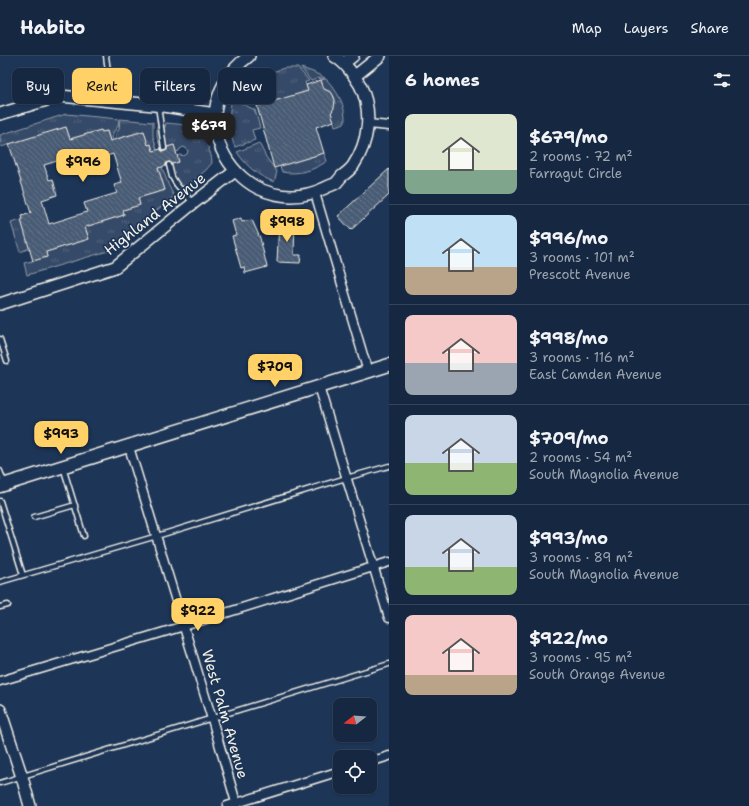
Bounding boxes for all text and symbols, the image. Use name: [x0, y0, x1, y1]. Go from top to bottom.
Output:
text: Habito: [20, 15, 85, 40]
text: Map: [572, 19, 602, 37]
text: Layers: [624, 19, 668, 37]
text: Share: [690, 19, 729, 37]
chip: Buy: [12, 68, 64, 104]
chip: Rent: [72, 68, 132, 104]
chip: Filters: [140, 68, 210, 104]
chip: New: [218, 68, 276, 104]
text: 6 homes: [405, 69, 480, 91]
icon: filters: [711, 69, 733, 91]
pin: $679: [185, 113, 233, 147]
text: $679: [191, 117, 227, 134]
text: $679/mo: [529, 126, 608, 148]
icon: home: [437, 130, 485, 178]
text: 2 rooms · 72 m²: [529, 148, 633, 165]
pin: $996: [59, 149, 107, 183]
text: $996: [65, 153, 101, 170]
text: Farragut Circle: [529, 165, 622, 182]
street label: Highland Avenue: [100, 168, 210, 260]
pin: $998: [263, 209, 311, 243]
text: $998: [269, 213, 305, 230]
text: $996/mo: [529, 227, 608, 249]
icon: home: [437, 231, 485, 279]
text: 3 rooms · 101 m²: [529, 249, 635, 266]
text: Prescott Avenue: [529, 266, 631, 283]
text: $998/mo: [529, 327, 608, 349]
icon: home: [437, 331, 485, 379]
text: 3 rooms · 116 m²: [529, 349, 635, 366]
pin: $709: [251, 354, 299, 388]
text: $709: [257, 358, 293, 375]
text: East Camden Avenue: [529, 366, 662, 383]
pin: $993: [37, 421, 85, 455]
text: $993: [43, 425, 79, 442]
text: $709/mo: [529, 427, 609, 449]
icon: home: [437, 431, 485, 479]
text: 2 rooms · 54 m²: [529, 449, 632, 466]
text: South Magnolia Avenue: [529, 466, 679, 483]
text: $993/mo: [529, 527, 608, 549]
icon: home: [437, 531, 485, 579]
text: 3 rooms · 89 m²: [529, 549, 633, 566]
text: South Magnolia Avenue: [529, 566, 679, 583]
pin: $922: [174, 598, 222, 632]
text: $922: [180, 602, 216, 619]
text: $922/mo: [529, 627, 608, 649]
icon: home: [437, 631, 485, 679]
street label: West Palm Avenue: [197, 647, 253, 781]
text: 3 rooms · 95 m²: [529, 649, 632, 666]
text: South Orange Avenue: [529, 666, 665, 683]
north arrow: [333, 698, 377, 742]
map controls: [333, 698, 377, 794]
button: locate: [333, 750, 377, 794]

